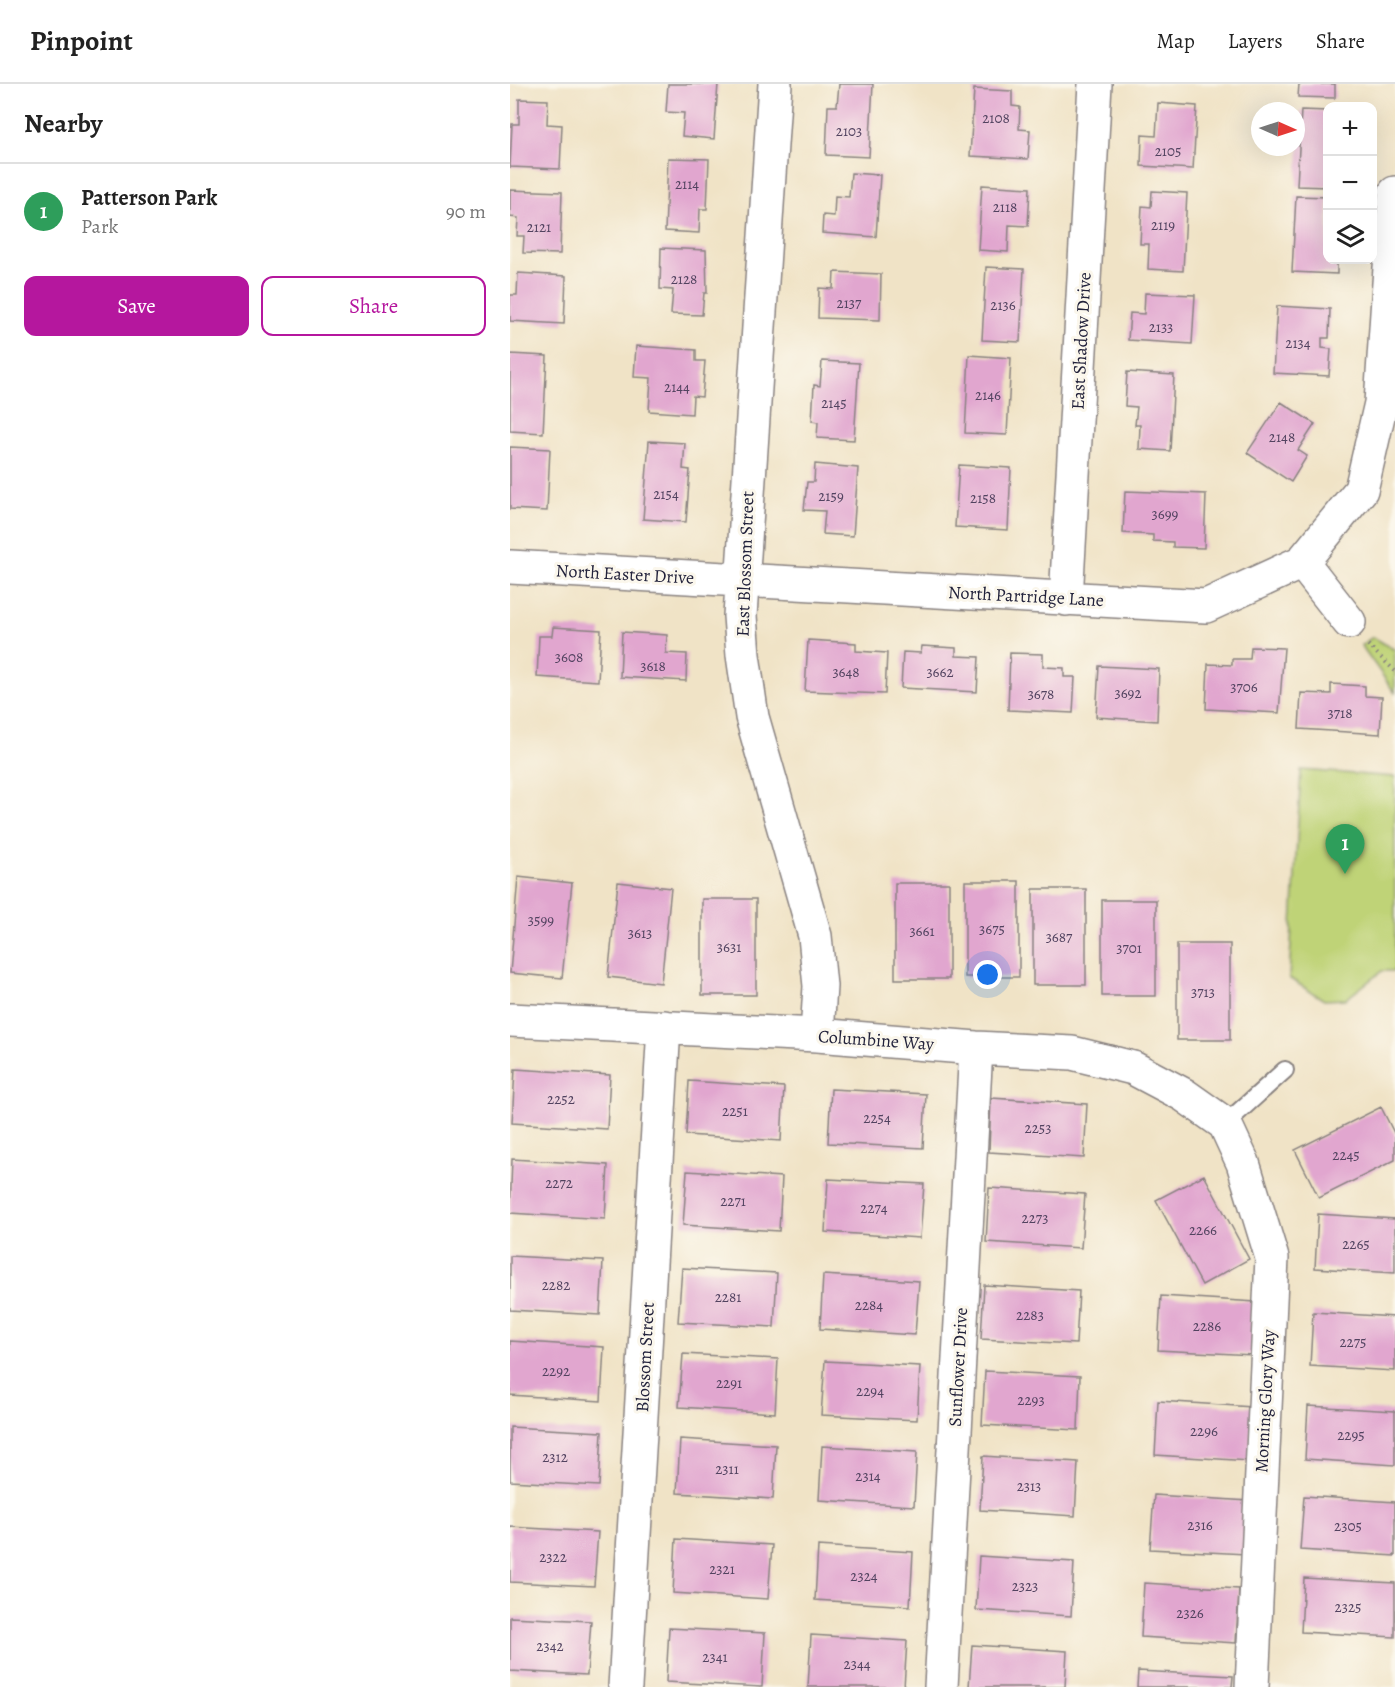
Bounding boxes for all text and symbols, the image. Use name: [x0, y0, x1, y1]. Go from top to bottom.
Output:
text: Pinpoint: [30, 22, 133, 60]
text: Map: [1156, 27, 1195, 55]
text: Layers: [1228, 27, 1283, 55]
text: Share: [1316, 27, 1365, 55]
north arrow: [1251, 102, 1305, 156]
map controls: [1323, 102, 1377, 264]
button: +: [1323, 102, 1377, 156]
text: Nearby: [24, 106, 103, 141]
house number: 2108: [982, 108, 1010, 128]
house number: 2103: [836, 121, 862, 141]
house number: 2105: [1155, 141, 1181, 161]
button: −: [1323, 156, 1377, 210]
house number: 2114: [675, 174, 699, 194]
text: Patterson Park: [81, 183, 217, 213]
house number: 2118: [993, 197, 1017, 217]
text: 1: [40, 198, 47, 225]
text: 90 m: [446, 198, 486, 225]
button: layers: [1323, 210, 1377, 264]
text: Park: [81, 213, 119, 240]
house number: 2119: [1151, 215, 1175, 235]
house number: 2121: [527, 217, 551, 237]
house number: 2128: [671, 269, 697, 289]
street label: East Shadow Drive: [1065, 272, 1097, 410]
button: Save: [24, 276, 249, 336]
button: Share: [261, 276, 486, 336]
house number: 2137: [837, 293, 862, 313]
house number: 2136: [990, 295, 1016, 315]
house number: 2133: [1149, 317, 1173, 337]
house number: 2134: [1285, 333, 1311, 353]
house number: 2144: [664, 377, 690, 397]
house number: 2146: [975, 385, 1001, 405]
house number: 2145: [821, 393, 847, 413]
house number: 2148: [1269, 427, 1295, 447]
house number: 2154: [653, 484, 679, 504]
house number: 2159: [818, 486, 844, 506]
house number: 2158: [970, 488, 996, 508]
street label: East Blossom Street: [730, 491, 760, 637]
house number: 3699: [1152, 504, 1179, 524]
street label: North Easter Drive: [555, 558, 695, 590]
street label: North Partridge Lane: [947, 580, 1105, 612]
house number: 3608: [555, 647, 583, 667]
house number: 3618: [640, 656, 666, 676]
house number: 3648: [832, 662, 860, 682]
house number: 3662: [926, 662, 954, 682]
house number: 3706: [1230, 677, 1258, 697]
house number: 3692: [1114, 683, 1142, 703]
house number: 3678: [1028, 684, 1054, 704]
house number: 3718: [1328, 703, 1352, 723]
pin: 1: [1326, 824, 1364, 874]
house number: 3599: [528, 910, 554, 930]
house number: 3675: [979, 919, 1005, 939]
house number: 3661: [909, 921, 935, 941]
house number: 3613: [628, 923, 652, 943]
house number: 3687: [1046, 927, 1073, 947]
house number: 3631: [717, 937, 741, 957]
house number: 3701: [1116, 938, 1142, 958]
your location: [973, 960, 1002, 989]
house number: 3713: [1191, 982, 1215, 1002]
street label: Columbine Way: [817, 1024, 936, 1056]
house number: 2252: [547, 1089, 575, 1109]
house number: 2251: [722, 1101, 748, 1121]
house number: 2254: [863, 1108, 891, 1128]
house number: 2253: [1025, 1118, 1051, 1138]
house number: 2245: [1332, 1145, 1360, 1165]
house number: 2272: [545, 1173, 573, 1193]
house number: 2271: [720, 1191, 746, 1211]
house number: 2274: [860, 1198, 888, 1218]
house number: 2273: [1022, 1208, 1048, 1228]
house number: 2266: [1189, 1220, 1217, 1240]
house number: 2265: [1342, 1234, 1370, 1254]
house number: 2282: [542, 1275, 570, 1295]
house number: 2281: [715, 1287, 741, 1307]
house number: 2284: [855, 1295, 883, 1315]
street label: Blossom Street: [630, 1301, 660, 1413]
house number: 2283: [1016, 1305, 1044, 1325]
street label: Sunflower Drive: [943, 1307, 973, 1427]
house number: 2286: [1193, 1316, 1221, 1336]
street label: Morning Glory Way: [1249, 1328, 1281, 1473]
house number: 2275: [1339, 1332, 1367, 1352]
house number: 2292: [542, 1361, 570, 1381]
house number: 2291: [716, 1373, 742, 1393]
house number: 2294: [856, 1381, 884, 1401]
house number: 2293: [1017, 1390, 1045, 1410]
house number: 2296: [1190, 1421, 1218, 1441]
house number: 2295: [1337, 1425, 1365, 1445]
house number: 2312: [542, 1447, 568, 1467]
house number: 2311: [715, 1459, 739, 1479]
house number: 2314: [855, 1466, 881, 1486]
house number: 2313: [1017, 1476, 1041, 1496]
house number: 2316: [1187, 1515, 1213, 1535]
house number: 2305: [1334, 1516, 1362, 1536]
house number: 2322: [539, 1547, 567, 1567]
house number: 2321: [709, 1559, 735, 1579]
house number: 2324: [850, 1566, 878, 1586]
house number: 2323: [1012, 1576, 1038, 1596]
house number: 2325: [1335, 1597, 1361, 1617]
house number: 2326: [1176, 1603, 1204, 1623]
house number: 2342: [536, 1636, 564, 1656]
house number: 2341: [702, 1647, 728, 1667]
house number: 2344: [844, 1654, 871, 1674]

